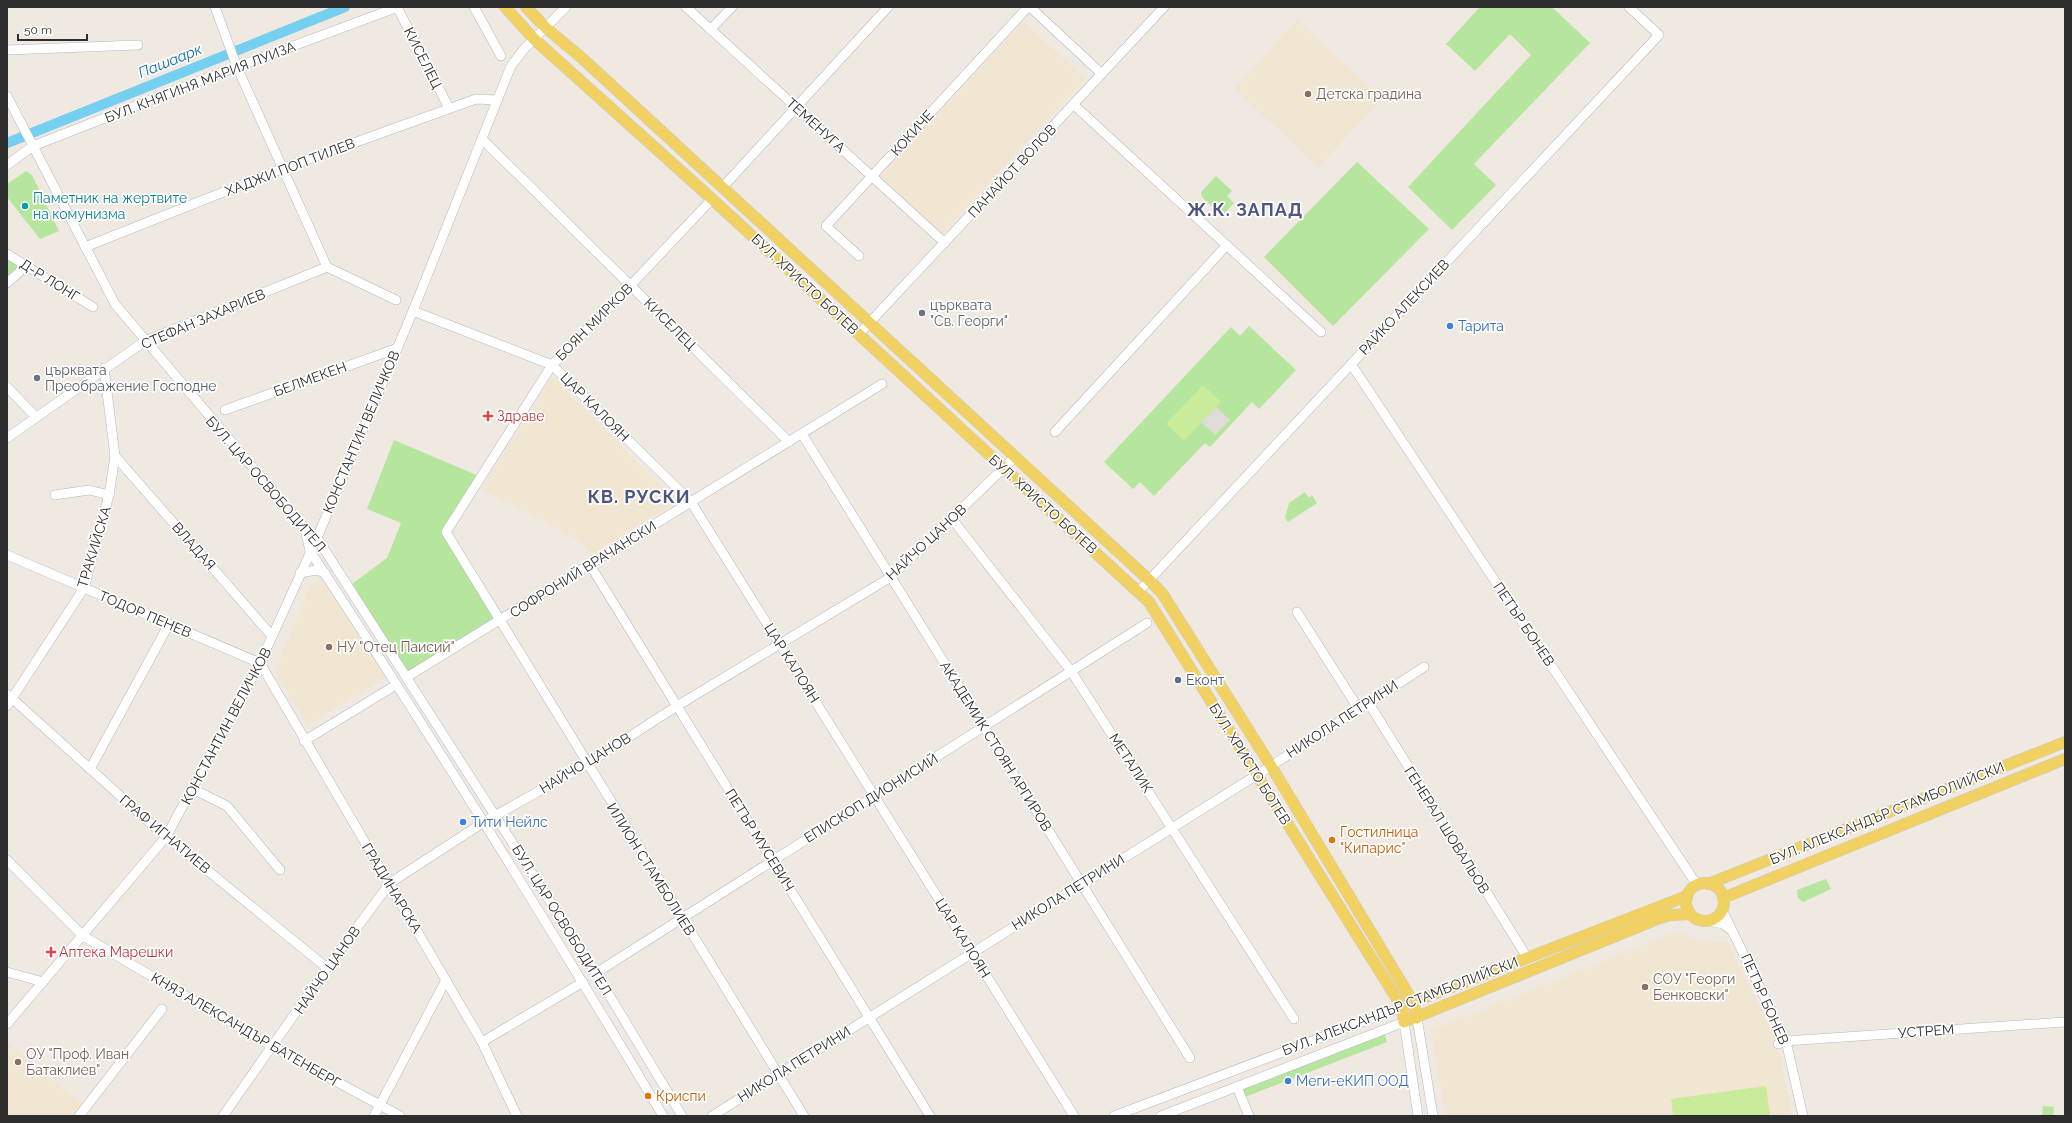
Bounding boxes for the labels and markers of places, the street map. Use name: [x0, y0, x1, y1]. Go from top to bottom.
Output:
place label: Детска градина: [1316, 86, 1422, 102]
marker: Детска градина: [1303, 89, 1313, 99]
place label: Паметник на жертвите на комунизма: [33, 190, 187, 222]
marker: Паметник на жертвите на комунизма: [20, 201, 30, 211]
place label: църквата "Св. Георги": [930, 297, 1008, 329]
marker: църквата "Св. Георги": [917, 308, 927, 318]
place label: Тарита: [1458, 318, 1504, 334]
marker: Тарита: [1445, 321, 1455, 331]
place label: църквата Преображение Господне: [45, 362, 217, 394]
marker: църквата Преображение Господне: [32, 373, 42, 383]
place label: Здраве: [497, 408, 545, 424]
marker: Здраве: [482, 410, 494, 422]
place label: НУ "Отец Паисий": [337, 639, 455, 655]
marker: НУ "Отец Паисий": [324, 642, 334, 652]
place label: Еконт: [1186, 672, 1225, 688]
marker: Еконт: [1173, 675, 1183, 685]
place label: Тити Нейлс: [471, 814, 548, 830]
marker: Тити Нейлс: [458, 817, 468, 827]
place label: Гостилница "Кипарис": [1340, 824, 1418, 856]
marker: Гостилница "Кипарис": [1327, 835, 1337, 845]
place label: Аптека Марешки: [59, 944, 173, 960]
marker: Аптека Марешки: [46, 947, 56, 957]
place label: СОУ "Георги Бенковски": [1653, 971, 1735, 1003]
marker: СОУ "Георги Бенковски": [1640, 982, 1650, 992]
place label: ОУ "Проф. Иван Батаклиев": [26, 1046, 129, 1078]
marker: ОУ "Проф. Иван Батаклиев": [13, 1057, 23, 1067]
place label: Меги-еКИП ООД: [1296, 1073, 1409, 1089]
marker: Меги-еКИП ООД: [1283, 1076, 1293, 1086]
place label: Криспи: [656, 1088, 706, 1104]
marker: Криспи: [643, 1091, 653, 1101]

